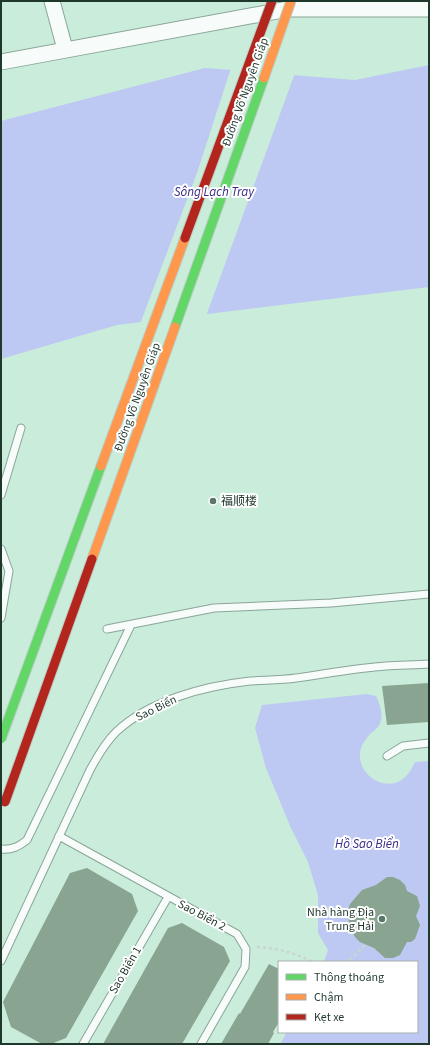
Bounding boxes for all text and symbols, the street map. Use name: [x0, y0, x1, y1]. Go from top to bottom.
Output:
street label: Đường Võ Nguyên Giáp: [218, 35, 273, 149]
water label: Sông Lạch Tray: [174, 183, 255, 201]
street label: Đường Võ Nguyên Giáp: [110, 340, 165, 454]
place label: 福顺楼: [221, 493, 257, 510]
marker: 福顺楼: [208, 496, 218, 506]
street label: Sao Biển: [133, 691, 180, 726]
water label: Hồ Sao Biển: [335, 835, 399, 853]
street label: Sao Biển 2: [175, 896, 229, 935]
place label: Nhà hàng Địa Trung Hải: [307, 904, 374, 935]
marker: Nhà hàng Địa Trung Hải: [377, 914, 387, 924]
street label: Sao Biển 1: [105, 943, 146, 997]
legend: [278, 961, 418, 1033]
text: Thông thoáng: [314, 969, 384, 986]
text: Chậm: [314, 989, 343, 1006]
text: Kẹt xe: [314, 1009, 344, 1026]

